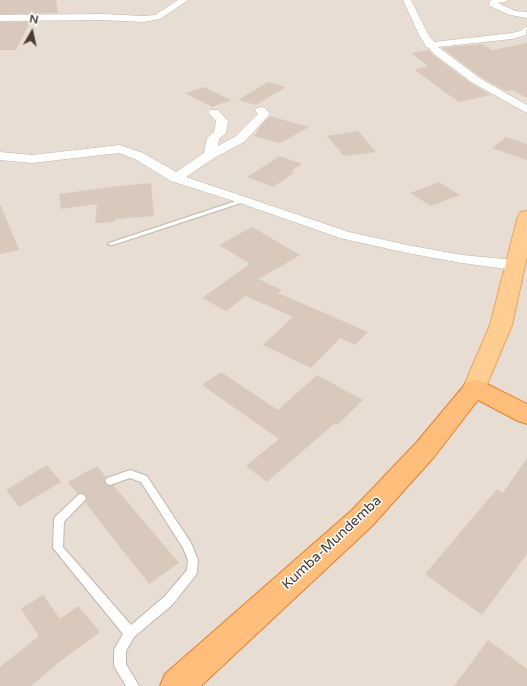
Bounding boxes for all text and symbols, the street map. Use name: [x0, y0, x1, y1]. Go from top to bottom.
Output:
north arrow: [12, 12, 52, 52]
text: N: [29, 13, 39, 27]
street label: Kumba-Mundemba: [279, 493, 385, 593]

